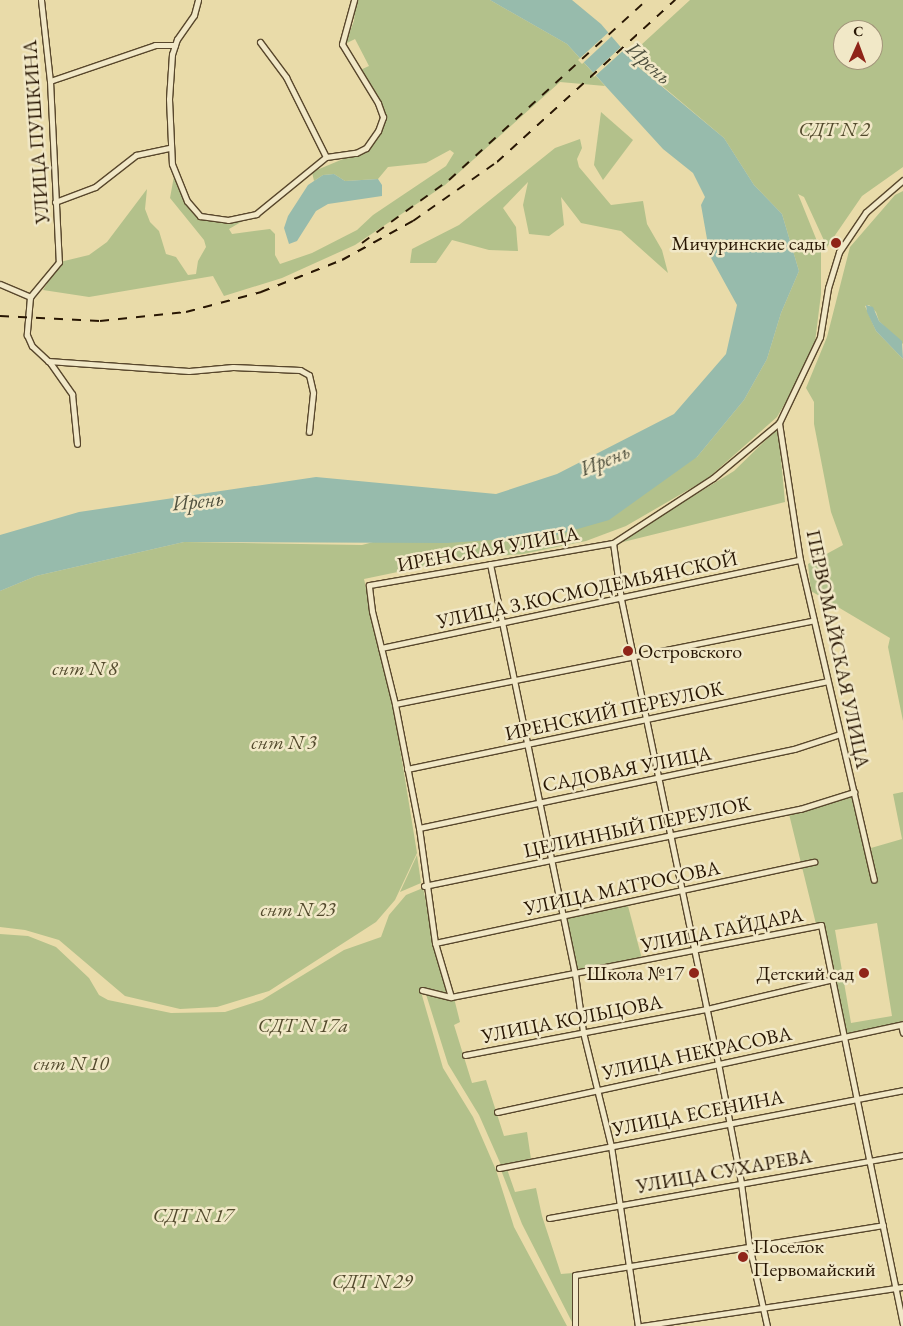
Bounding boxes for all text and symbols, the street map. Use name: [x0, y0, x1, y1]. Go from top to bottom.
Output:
north arrow: [833, 20, 883, 70]
text: С: [853, 22, 864, 40]
water label: Ирень: [621, 36, 677, 90]
street label: УЛИЦА ПУШКИНА: [18, 39, 54, 225]
park label: СДТ N 2: [799, 117, 869, 141]
place label: Мичуринские сады: [671, 231, 826, 255]
marker: Мичуринские сады: [830, 237, 842, 249]
water label: Ирень: [576, 439, 634, 481]
water label: Ирень: [171, 486, 225, 516]
street label: ИРЕНСКАЯ УЛИЦА: [395, 521, 581, 577]
street label: ПЕРВОМАЙСКАЯ УЛИЦА: [801, 527, 875, 771]
street label: УЛИЦА З.КОСМОДЕМЬЯНСКОЙ: [435, 546, 739, 634]
place label: Островского: [638, 639, 742, 663]
marker: Островского: [622, 645, 634, 657]
park label: снт N 8: [52, 656, 118, 680]
street label: ИРЕНСКИЙ ПЕРЕУЛОК: [503, 676, 725, 746]
park label: снт N 3: [251, 730, 317, 754]
street label: САДОВАЯ УЛИЦА: [541, 741, 713, 797]
street label: ЦЕЛИННЫЙ ПЕРЕУЛОК: [521, 791, 753, 863]
street label: УЛИЦА МАТРОСОВА: [522, 856, 722, 920]
park label: снт N 23: [261, 897, 335, 921]
street label: УЛИЦА ГАЙДАРА: [639, 903, 805, 957]
place label: Школа №17: [587, 961, 684, 985]
place label: Детский сад: [756, 961, 854, 985]
marker: Школа №17: [688, 967, 700, 979]
marker: Детский сад: [858, 967, 870, 979]
street label: УЛИЦА КОЛЬЦОВА: [480, 990, 664, 1048]
park label: СДТ N 17а: [258, 1013, 348, 1037]
street label: УЛИЦА НЕКРАСОВА: [600, 1021, 794, 1085]
park label: снт N 10: [34, 1051, 108, 1075]
street label: УЛИЦА ЕСЕНИНА: [610, 1085, 786, 1141]
street label: УЛИЦА СУХАРЕВА: [634, 1144, 814, 1198]
park label: СДТ N 17: [153, 1203, 233, 1227]
place label: Поселок Первомайский: [753, 1234, 875, 1281]
marker: Поселок Первомайский: [737, 1251, 749, 1263]
park label: СДТ N 29: [332, 1269, 412, 1293]

